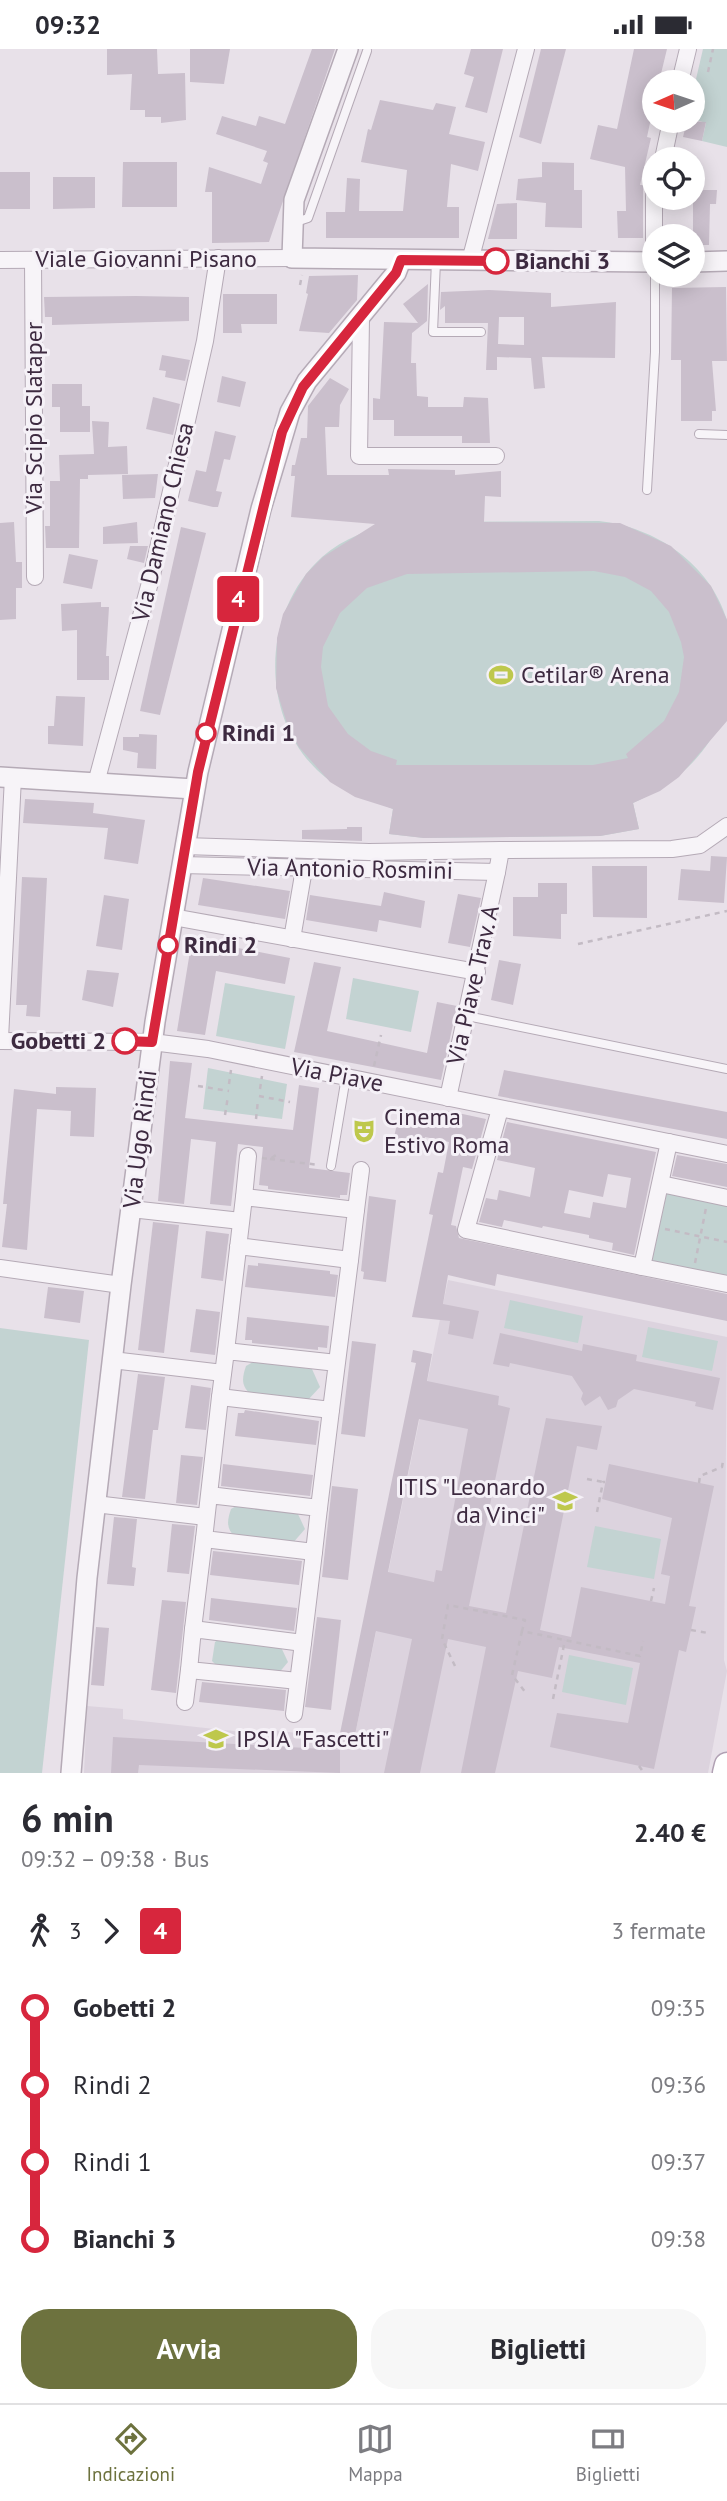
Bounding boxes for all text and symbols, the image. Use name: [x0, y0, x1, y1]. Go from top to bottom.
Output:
text: 09:32: [35, 8, 101, 41]
north arrow: [642, 70, 705, 133]
map controls: [642, 70, 705, 287]
button: locate: [642, 147, 705, 210]
button: layers: [642, 224, 705, 287]
street label: Viale Giovanni Pisano: [34, 243, 257, 274]
place label: Bianchi 3: [515, 245, 610, 276]
marker: Bianchi 3: [483, 248, 509, 274]
street label: Via Scipio Slataper: [18, 322, 49, 515]
street label: Via Damiano Chiesa: [124, 419, 201, 626]
line badge: 4: [215, 576, 261, 622]
text: 4: [231, 583, 245, 614]
place label: Cetilar® Arena: [521, 659, 670, 690]
sports icon: Cetilar® Arena: [487, 661, 515, 689]
place label: Rindi 1: [222, 717, 295, 748]
marker: Rindi 1: [196, 723, 216, 743]
street label: Via Antonio Rosmini: [246, 851, 453, 886]
street label: Via Piave Trav. A: [439, 902, 506, 1069]
place label: Rindi 2: [184, 929, 257, 960]
marker: Rindi 2: [158, 935, 178, 955]
place label: Gobetti 2: [11, 1025, 106, 1056]
marker: Gobetti 2: [112, 1028, 138, 1054]
street label: Via Piave: [287, 1050, 386, 1099]
street label: Via Ugo Rindi: [116, 1068, 163, 1211]
place label: Cinema Estivo Roma: [384, 1101, 510, 1160]
theatre icon: Cinema Estivo Roma: [350, 1117, 378, 1145]
place label: ITIS "Leonardo da Vinci": [397, 1471, 545, 1530]
school or university icon: ITIS "Leonardo da Vinci": [551, 1487, 579, 1515]
place label: IPSIA "Fascetti": [236, 1723, 390, 1754]
school or university icon: IPSIA "Fascetti": [202, 1725, 230, 1753]
text: 6 min: [21, 1793, 114, 1842]
text: 2.40 €: [634, 1816, 706, 1849]
text: 09:32 – 09:38 · Bus: [21, 1844, 209, 1873]
icon: walk: [21, 1912, 59, 1950]
icon: forward: [92, 1912, 130, 1950]
text: 4: [154, 1915, 167, 1946]
text: 3: [69, 1916, 82, 1945]
text: 3 fermate: [611, 1916, 706, 1945]
text: Gobetti 2: [73, 1991, 176, 2024]
text: 09:35: [651, 1993, 706, 2022]
text: Rindi 2: [73, 2068, 152, 2101]
text: 09:36: [651, 2070, 706, 2099]
text: Rindi 1: [73, 2145, 152, 2178]
text: 09:37: [651, 2147, 706, 2176]
text: Bianchi 3: [73, 2222, 176, 2255]
text: 09:38: [651, 2224, 706, 2253]
button: Avvia: [21, 2309, 357, 2389]
button: Biglietti: [371, 2309, 706, 2389]
tab: Indicazioni: [87, 2420, 175, 2486]
tab: Mappa: [348, 2420, 403, 2486]
tab: Biglietti: [576, 2420, 640, 2486]

